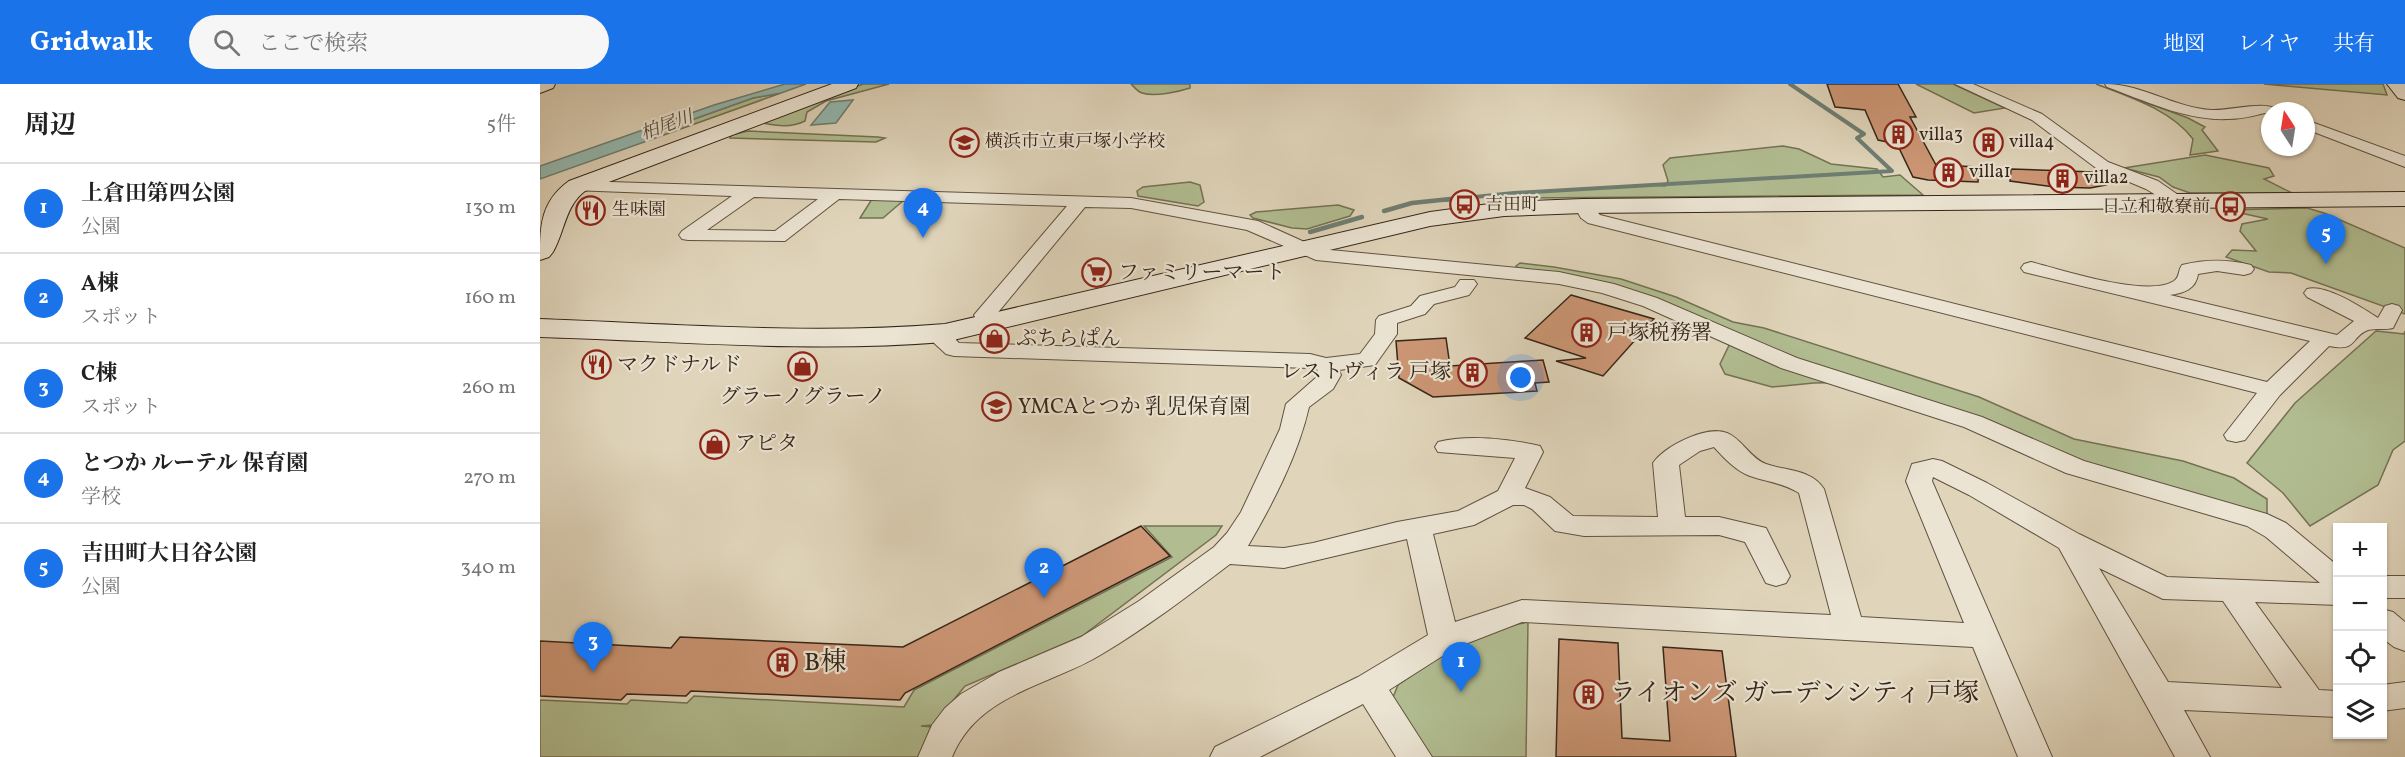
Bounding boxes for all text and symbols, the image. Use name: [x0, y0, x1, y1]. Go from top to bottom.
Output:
search box: [189, 15, 609, 69]
text: Gridwalk: [30, 23, 153, 62]
icon: search: [210, 26, 243, 59]
text: ここで検索: [258, 29, 368, 60]
text: 地図: [2163, 30, 2205, 59]
text: レイヤ: [2238, 30, 2300, 59]
text: 共有: [2333, 30, 2375, 59]
north arrow: [2261, 102, 2315, 156]
water label: 柏尾川: [637, 104, 699, 147]
text: 周辺: [24, 108, 76, 144]
text: 5件: [486, 111, 516, 139]
building icon: villa3: [1882, 119, 1914, 151]
place label: villa3: [1919, 123, 1963, 148]
school or university icon: 横浜市立東戸塚小学校: [948, 126, 980, 158]
building icon: villa4: [1972, 126, 2004, 158]
place label: 横浜市立東戸塚小学校: [985, 130, 1165, 155]
place label: villa4: [2009, 130, 2054, 155]
building icon: villa1: [1932, 156, 1964, 188]
place label: villa1: [1969, 160, 2011, 185]
building icon: villa2: [2047, 162, 2079, 194]
place label: villa2: [2084, 166, 2128, 191]
text: 上倉田第四公園: [81, 179, 235, 210]
pin: 4: [904, 188, 943, 238]
bus stop icon: 吉田町: [1448, 189, 1480, 221]
bus stop icon: 日立和敬寮前: [2215, 191, 2247, 223]
place label: 吉田町: [1485, 193, 1539, 218]
text: 1: [39, 194, 48, 222]
text: 130 m: [465, 194, 516, 222]
restaurant icon: 生味園: [575, 194, 607, 226]
place label: 日立和敬寮前: [2102, 195, 2210, 220]
place label: 生味園: [612, 198, 666, 223]
text: 公園: [81, 214, 121, 242]
pin: 5: [2306, 214, 2346, 264]
supermarket icon: ファミリーマート: [1081, 257, 1113, 289]
place label: ファミリーマート: [1118, 259, 1286, 288]
text: A棟: [81, 269, 119, 300]
text: 2: [38, 284, 49, 312]
text: 160 m: [464, 284, 516, 312]
text: スポット: [81, 304, 161, 332]
building icon: 戸塚税務署: [1570, 317, 1602, 349]
place label: 戸塚税務署: [1607, 319, 1712, 348]
shop icon: ぷちらぱん: [979, 323, 1011, 355]
place label: ぷちらぱん: [1016, 325, 1121, 354]
restaurant icon: マクドナルド: [580, 349, 612, 381]
shop icon: グラーノグラーノ: [787, 350, 819, 382]
place label: マクドナルド: [617, 351, 742, 380]
building icon: レストヴィラ 戸塚: [1456, 356, 1488, 388]
place label: レストヴィラ 戸塚: [1281, 358, 1451, 387]
text: C棟: [81, 359, 117, 390]
your location: [1506, 363, 1535, 392]
text: 3: [38, 374, 49, 402]
text: 260 m: [461, 374, 516, 402]
place label: グラーノグラーノ: [720, 383, 886, 412]
school or university icon: YMCAとつか 乳児保育園: [981, 391, 1013, 423]
place label: YMCAとつか 乳児保育園: [1018, 393, 1250, 422]
text: スポット: [81, 394, 161, 422]
shop icon: アピタ: [698, 428, 730, 460]
place label: アピタ: [735, 430, 798, 459]
text: とつか ルーテル 保育園: [81, 449, 308, 480]
text: 4: [37, 464, 50, 492]
text: 270 m: [463, 464, 516, 492]
text: 学校: [81, 484, 121, 512]
map controls: [2333, 523, 2387, 739]
button: +: [2333, 523, 2387, 577]
text: 吉田町大日谷公園: [81, 539, 257, 570]
pin: 2: [1024, 548, 1064, 598]
text: 5: [39, 554, 48, 582]
text: 340 m: [460, 554, 516, 582]
text: 公園: [81, 574, 121, 602]
button: −: [2333, 577, 2387, 631]
pin: 3: [574, 622, 612, 672]
button: locate: [2333, 631, 2387, 685]
pin: 1: [1442, 642, 1480, 692]
place label: B棟: [804, 645, 846, 681]
building icon: B棟: [767, 647, 799, 679]
place label: ライオンズ ガーデンシティ 戸塚: [1610, 676, 1979, 712]
building icon: ライオンズ ガーデンシティ 戸塚: [1573, 678, 1605, 710]
button: layers: [2333, 685, 2387, 739]

